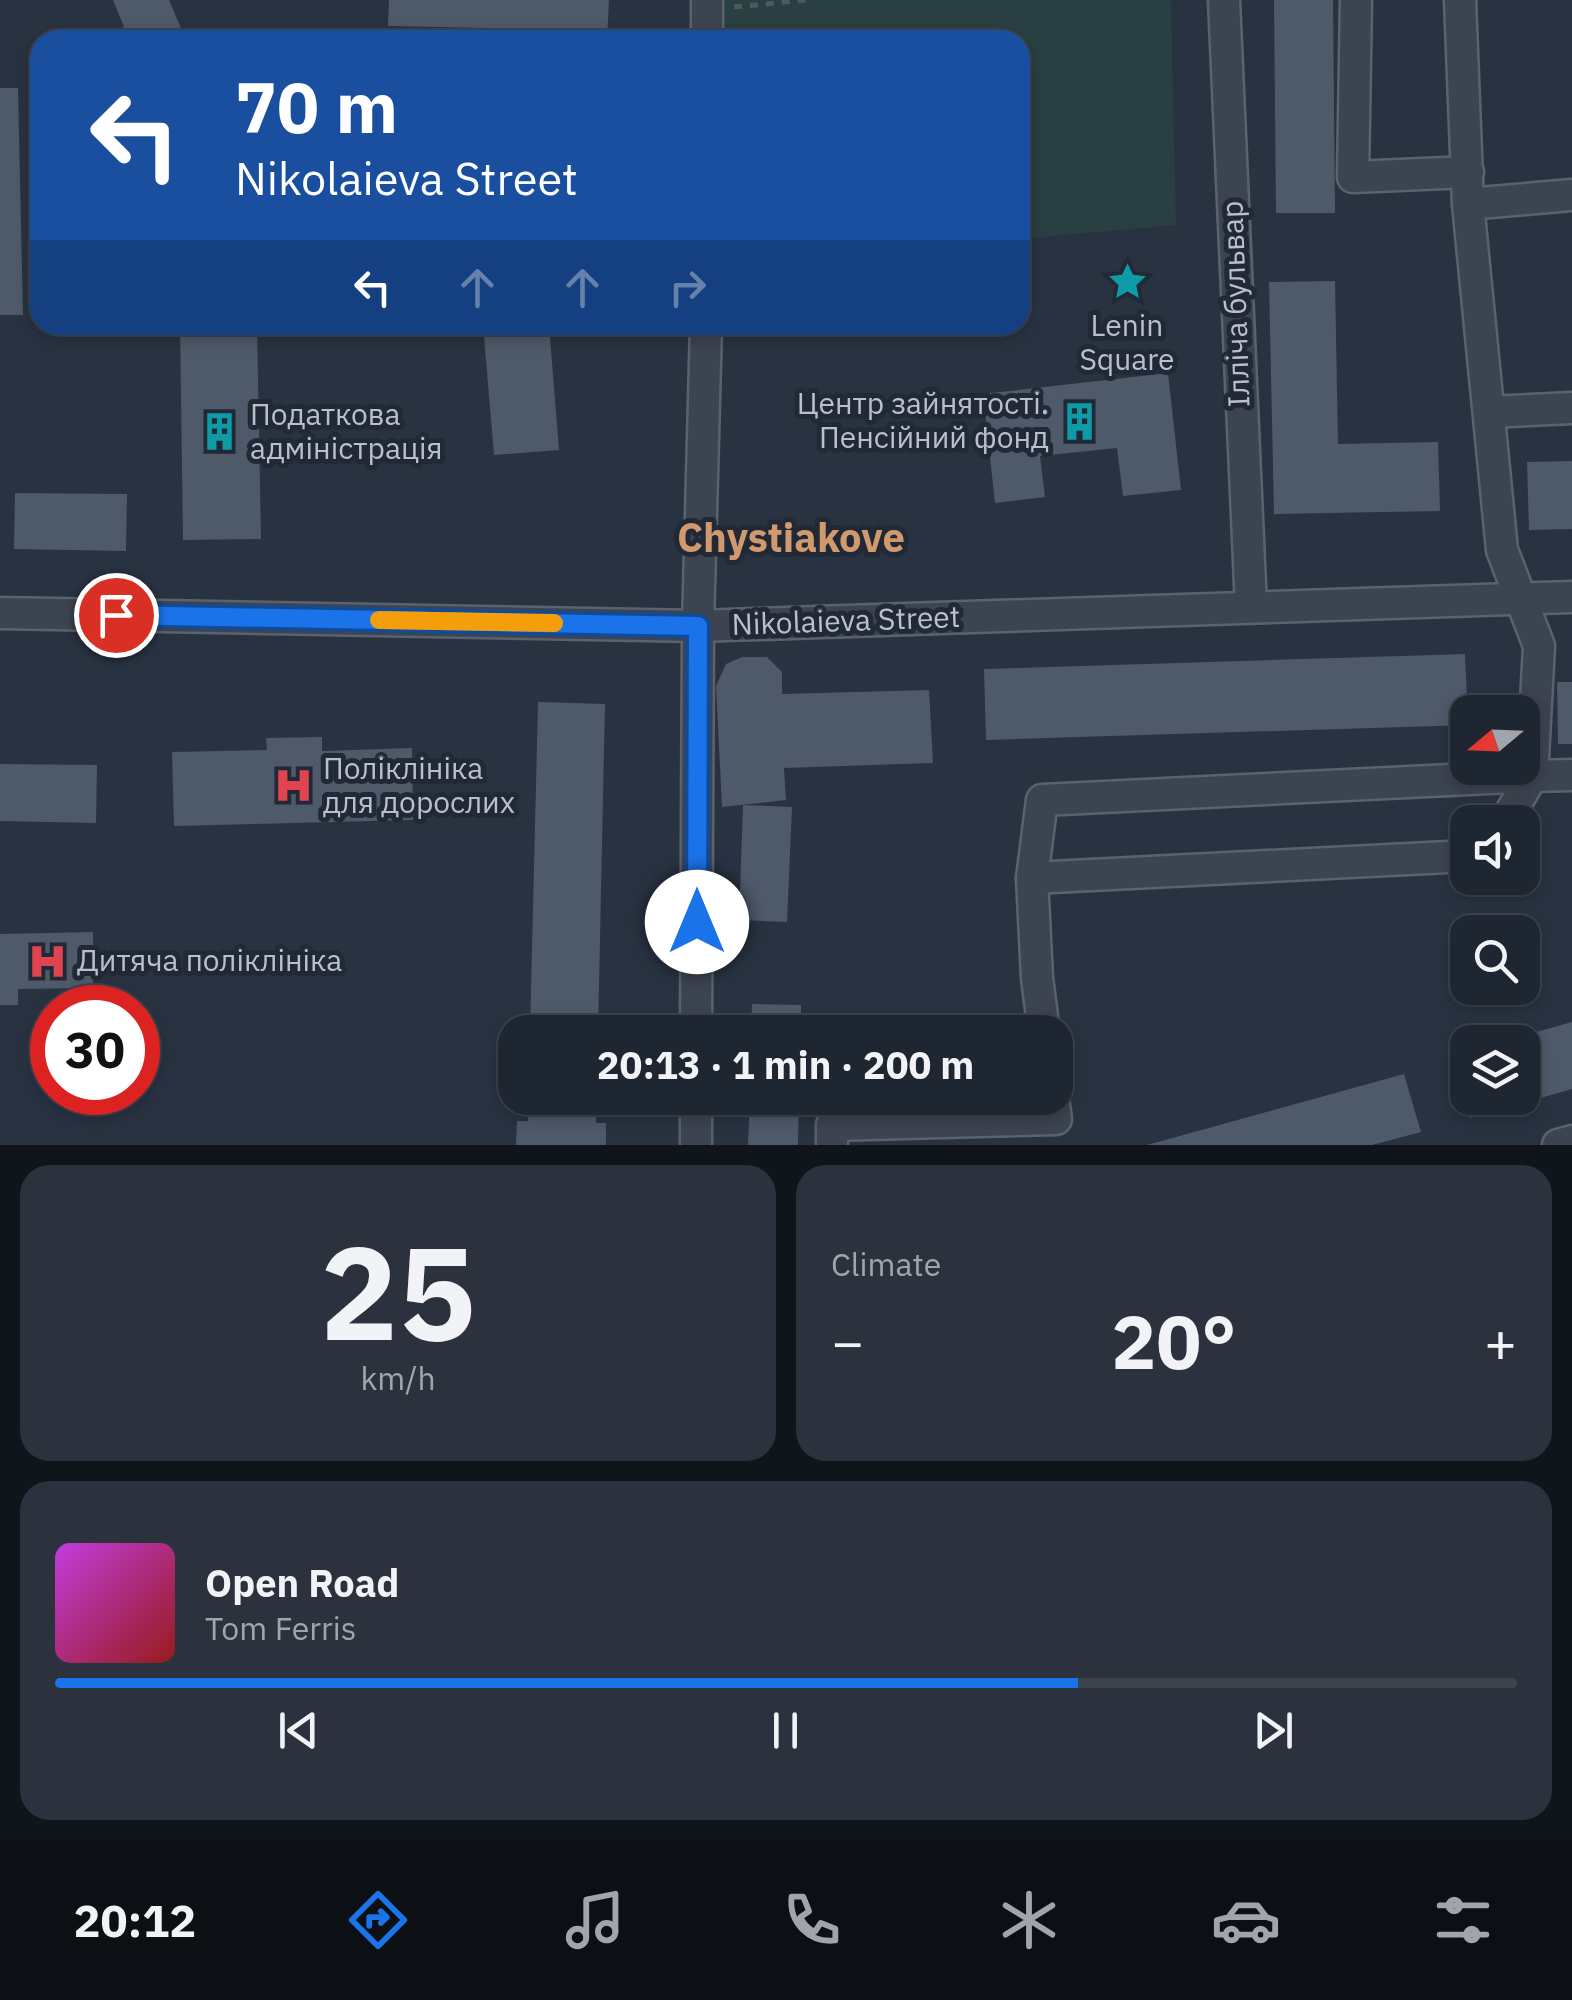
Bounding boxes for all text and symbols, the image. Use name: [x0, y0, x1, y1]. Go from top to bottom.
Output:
text: 70 m: [235, 61, 398, 152]
icon: left: [70, 70, 200, 200]
text: Nikolaieva Street: [235, 149, 578, 207]
street label: Ілліча бульвар: [1211, 200, 1258, 408]
icon: left: [345, 260, 400, 315]
icon: ahead: [450, 260, 505, 315]
icon: ahead: [555, 260, 610, 315]
icon: right: [660, 260, 715, 315]
place icon: Lenin Square: [1106, 261, 1148, 303]
place label: Lenin Square: [1079, 305, 1175, 378]
place label: Центр зайнятості. Пенсійний фонд: [797, 383, 1049, 456]
place label: Податкова адміністрація: [250, 394, 442, 467]
building icon: Центр зайнятості. Пенсійний фонд: [1058, 400, 1100, 442]
building icon: Податкова адміністрація: [199, 411, 241, 453]
district label: Chystiakove: [677, 511, 905, 563]
pin: [74, 573, 159, 658]
icon: arrive: [89, 588, 144, 643]
street label: Nikolaieva Street: [731, 596, 961, 643]
north arrow: [1450, 695, 1540, 785]
map controls: [1450, 695, 1540, 1115]
place label: Поліклініка для дорослих: [323, 748, 515, 821]
hospital icon: Поліклініка для дорослих: [272, 765, 314, 807]
button: sound: [1450, 805, 1540, 895]
position arrow: [645, 870, 749, 974]
button: search: [1450, 915, 1540, 1005]
hospital icon: Дитяча поліклініка: [26, 940, 68, 982]
place label: Дитяча поліклініка: [77, 940, 342, 979]
speed limit sign: 30: [30, 985, 160, 1115]
button: layers: [1450, 1025, 1540, 1115]
text: 20:13 · 1 min · 200 m: [597, 1040, 974, 1089]
text: 25: [320, 1207, 476, 1376]
text: Climate: [831, 1243, 941, 1285]
text: 20°: [1111, 1292, 1237, 1390]
text: −: [831, 1306, 864, 1377]
text: +: [1484, 1306, 1517, 1377]
text: km/h: [360, 1357, 436, 1399]
text: Open Road: [205, 1558, 399, 1607]
text: Tom Ferris: [205, 1607, 356, 1649]
icon: previous: [271, 1703, 326, 1758]
icon: pause: [758, 1703, 813, 1758]
icon: next: [1246, 1703, 1301, 1758]
icon: directions: [343, 1885, 413, 1955]
icon: music: [560, 1885, 630, 1955]
icon: phone: [777, 1885, 847, 1955]
icon: climate: [994, 1885, 1064, 1955]
icon: car: [1211, 1885, 1281, 1955]
icon: filters: [1428, 1885, 1498, 1955]
text: 20:12: [74, 1891, 196, 1949]

